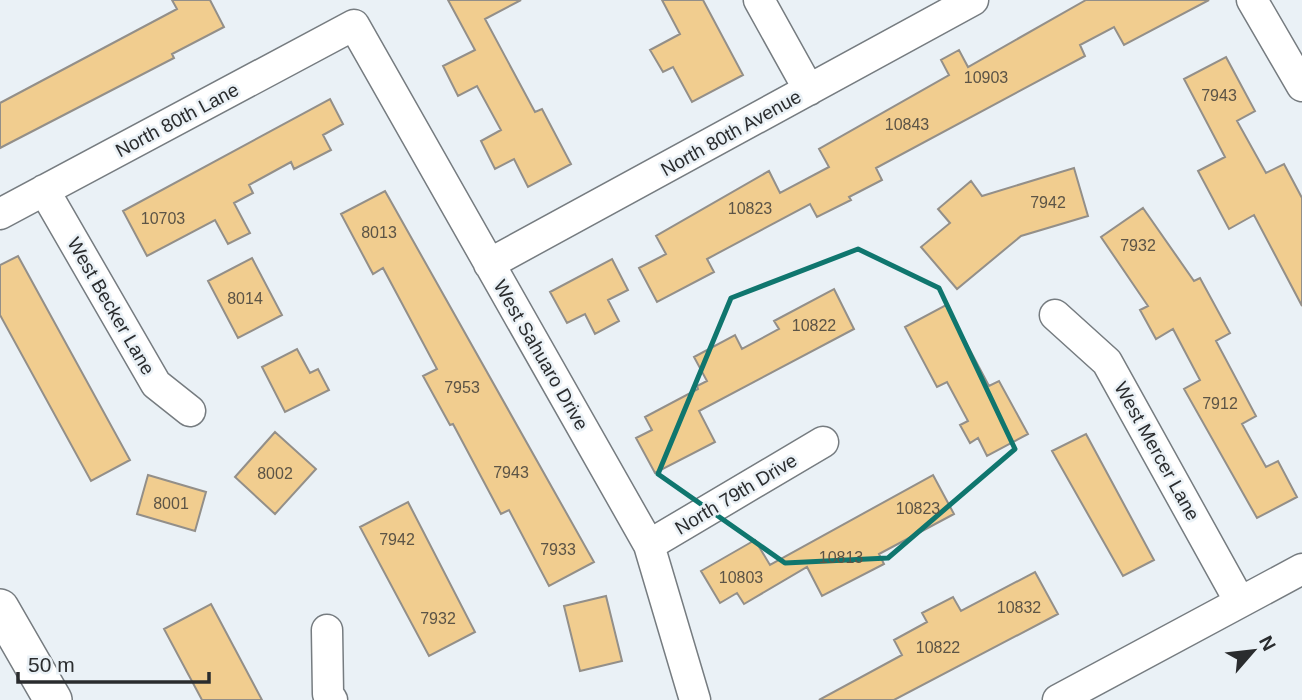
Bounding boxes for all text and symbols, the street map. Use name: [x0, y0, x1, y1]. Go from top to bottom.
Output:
house number: 10903: [964, 69, 1008, 86]
street label: North 80th Lane: [112, 79, 242, 161]
street label: North 80th Avenue: [657, 86, 805, 180]
house number: 7943: [1201, 87, 1237, 104]
house number: 10843: [885, 116, 929, 133]
house number: 7942: [1030, 194, 1066, 211]
house number: 10823: [728, 200, 772, 217]
house number: 10703: [141, 210, 185, 227]
house number: 8013: [361, 224, 397, 241]
street label: West Becker Lane: [63, 234, 159, 378]
house number: 7932: [1120, 237, 1156, 254]
street label: West Sahuaro Drive: [489, 276, 593, 434]
house number: 8014: [227, 290, 263, 307]
house number: 10822: [792, 317, 836, 334]
street label: West Mercer Lane: [1110, 378, 1204, 524]
house number: 7953: [444, 379, 480, 396]
house number: 7912: [1202, 395, 1238, 412]
street label: North 79th Drive: [671, 449, 801, 539]
house number: 7943: [493, 464, 529, 481]
house number: 8002: [257, 465, 293, 482]
house number: 8001: [153, 495, 189, 512]
house number: 10823: [896, 500, 940, 517]
house number: 7942: [379, 531, 415, 548]
house number: 7933: [540, 541, 576, 558]
house number: 10813: [819, 549, 863, 566]
house number: 10803: [719, 569, 763, 586]
house number: 10832: [997, 599, 1041, 616]
house number: 7932: [420, 610, 456, 627]
north arrow: [1218, 616, 1288, 686]
text: N: [1255, 632, 1280, 654]
house number: 10822: [916, 639, 960, 656]
scale bar: [18, 640, 208, 684]
text: 50 m: [28, 653, 75, 676]

